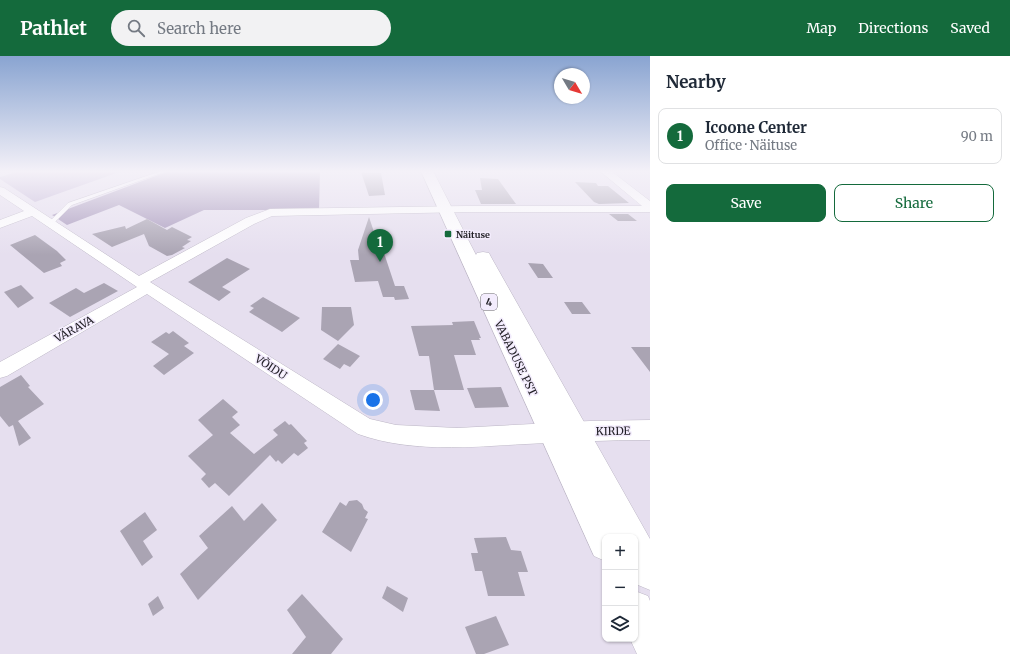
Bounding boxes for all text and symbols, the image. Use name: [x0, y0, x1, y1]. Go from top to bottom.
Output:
search box: [111, 10, 391, 46]
text: Pathlet: [20, 16, 87, 40]
icon: search: [125, 17, 147, 39]
text: Search here: [157, 19, 241, 38]
text: Map: [806, 19, 836, 37]
text: Directions: [858, 19, 928, 37]
text: Saved: [950, 19, 990, 37]
north arrow: [554, 68, 590, 104]
text: Nearby: [666, 71, 726, 93]
text: Icoone Center: [705, 118, 807, 137]
text: 1: [677, 128, 683, 145]
text: 90 m: [961, 128, 993, 145]
text: Office · Näituse: [705, 137, 797, 154]
button: Save: [666, 184, 826, 222]
button: Share: [834, 184, 994, 222]
pin: 1: [367, 229, 393, 262]
marker: Näituse: [443, 229, 453, 239]
place label: Näituse: [456, 229, 490, 240]
road number: 4: [481, 294, 497, 310]
street label: VÄRAVA: [51, 312, 96, 346]
street label: VABADUSE PST: [491, 317, 541, 398]
street label: VÕIDU: [252, 351, 290, 382]
your location: [363, 390, 383, 410]
street label: KIRDE: [595, 424, 631, 438]
map controls: [602, 534, 638, 642]
button: +: [602, 534, 638, 570]
button: −: [602, 570, 638, 606]
button: layers: [602, 606, 638, 642]

